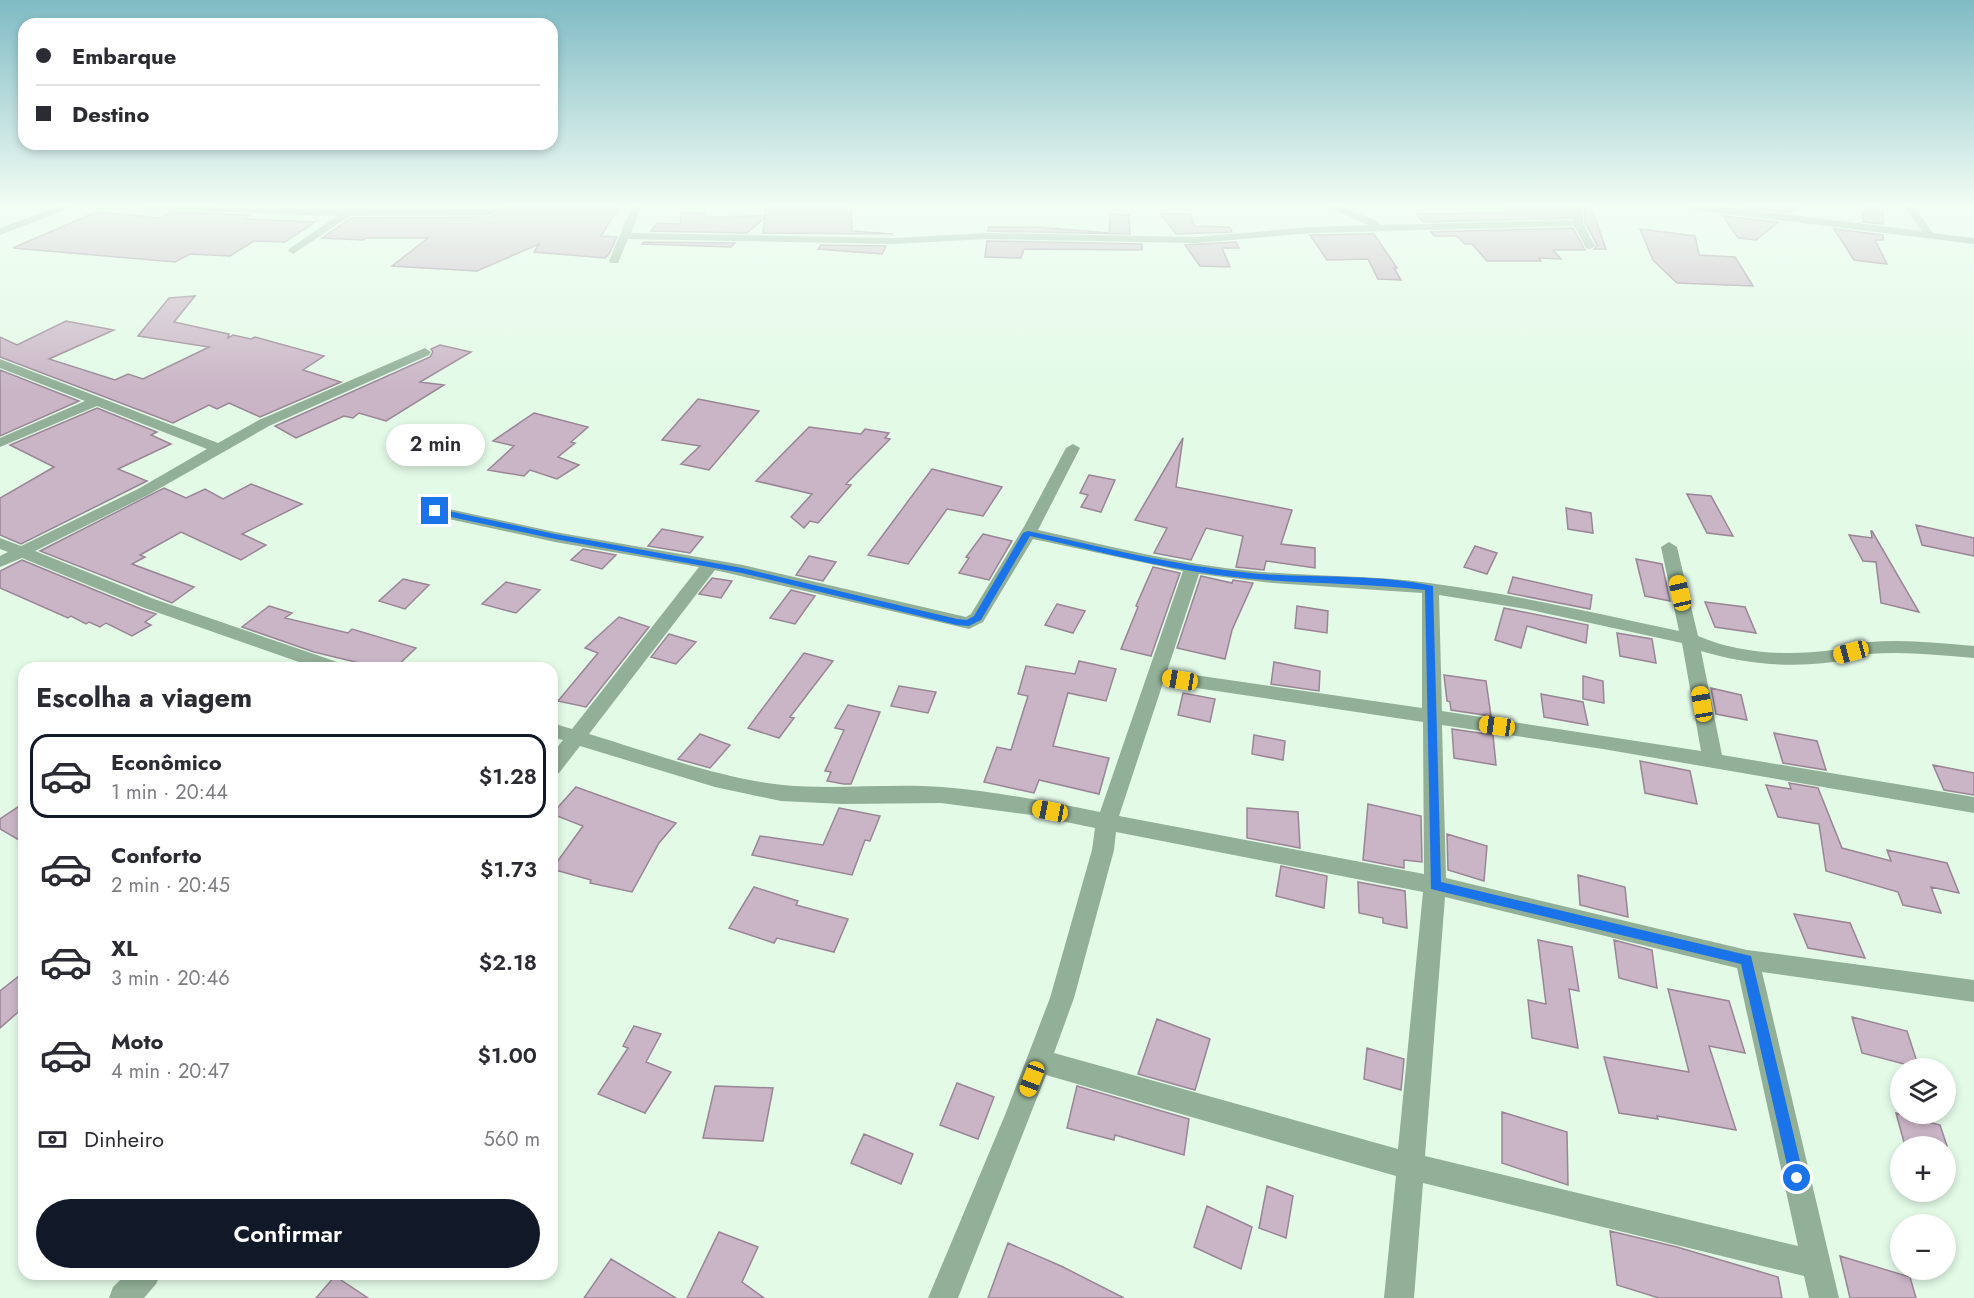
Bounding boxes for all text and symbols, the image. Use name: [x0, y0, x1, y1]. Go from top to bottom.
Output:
text: Embarque: [72, 40, 176, 72]
text: Destino: [72, 98, 149, 130]
callout: 2 min: [386, 424, 484, 466]
text: 2 min: [410, 430, 461, 459]
route end: [421, 497, 448, 524]
car: [1667, 573, 1693, 613]
car: [1831, 639, 1871, 665]
car: [1161, 668, 1199, 692]
text: Escolha a viagem: [36, 678, 252, 717]
car: [1690, 685, 1714, 723]
car: [1478, 715, 1516, 737]
text: Econômico: [111, 746, 222, 778]
icon: car: [39, 749, 93, 803]
text: $1.28: [479, 760, 537, 792]
text: 1 min · 20:44: [111, 778, 228, 807]
car: [1031, 799, 1069, 823]
text: Conforto: [111, 839, 202, 871]
icon: car: [39, 842, 93, 896]
text: $1.73: [480, 853, 537, 885]
text: 2 min · 20:45: [111, 871, 230, 900]
text: XL: [111, 932, 138, 964]
icon: car: [39, 935, 93, 989]
text: $2.18: [479, 946, 537, 978]
text: 3 min · 20:46: [111, 964, 230, 993]
text: Moto: [111, 1025, 164, 1057]
icon: car: [39, 1028, 93, 1082]
text: $1.00: [478, 1039, 537, 1071]
text: 4 min · 20:47: [111, 1057, 230, 1086]
map controls: [1890, 1058, 1956, 1280]
button: layers: [1890, 1058, 1956, 1124]
car: [1017, 1059, 1047, 1099]
icon: cash: [36, 1123, 69, 1156]
text: Dinheiro: [84, 1123, 164, 1155]
text: 560 m: [484, 1125, 540, 1154]
button: +: [1890, 1136, 1956, 1202]
route start: [1783, 1164, 1810, 1191]
button: Confirmar: [36, 1199, 540, 1268]
button: −: [1890, 1214, 1956, 1280]

